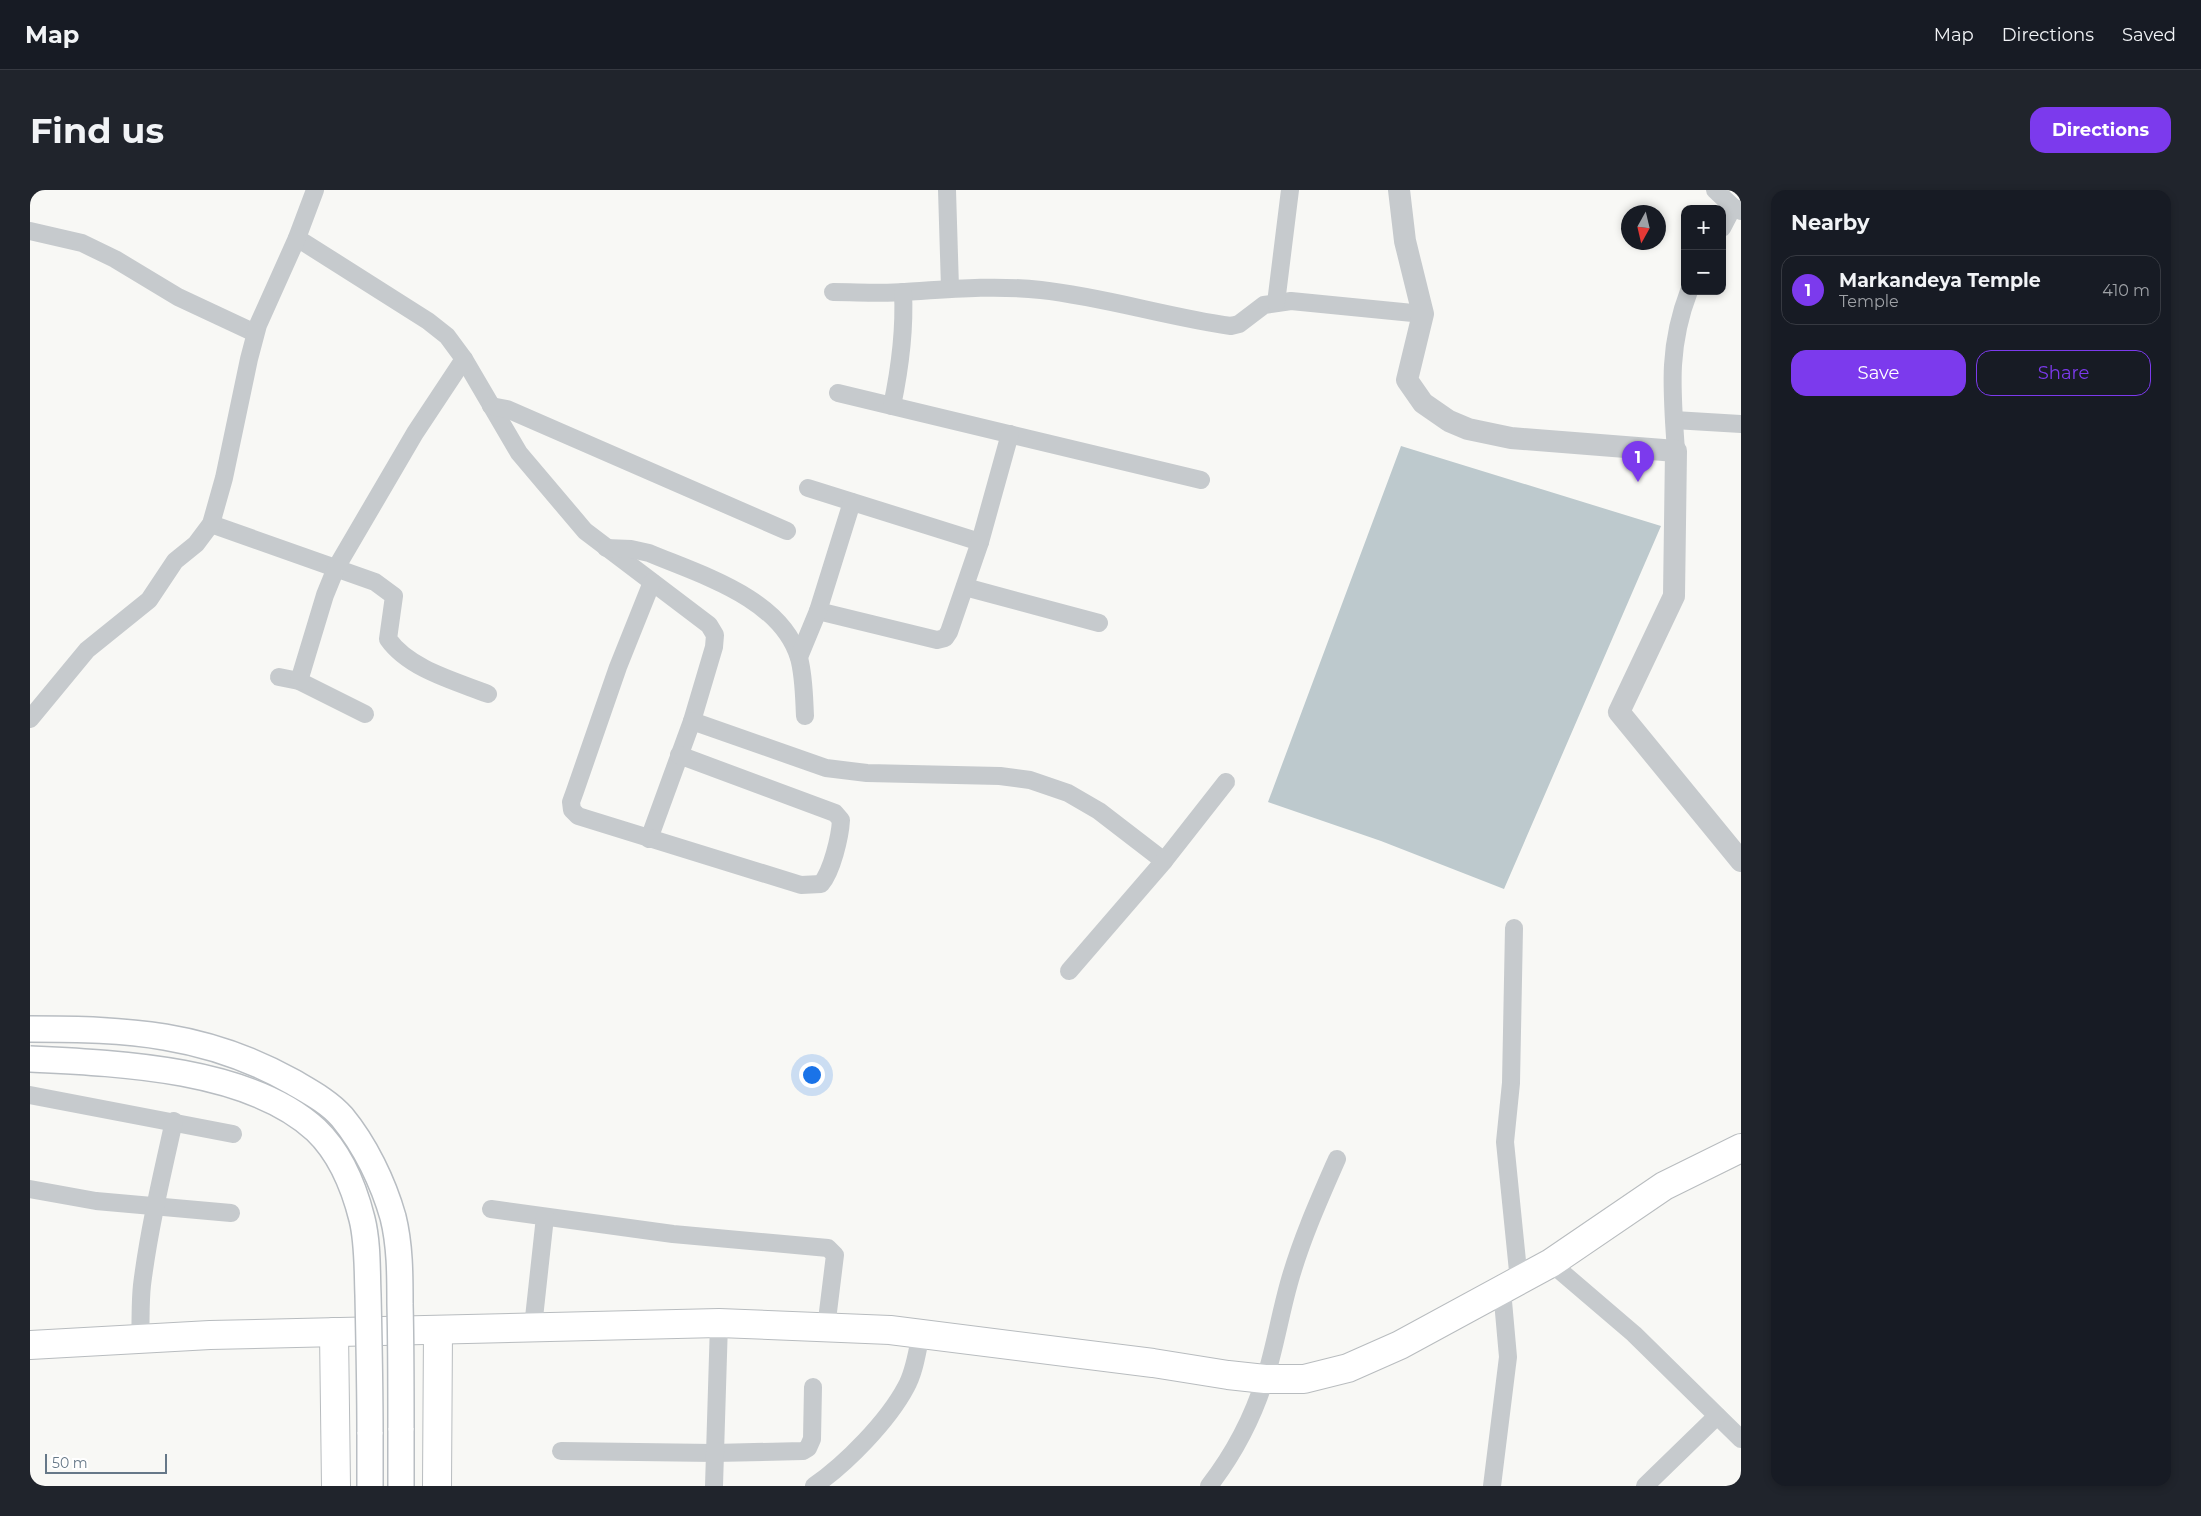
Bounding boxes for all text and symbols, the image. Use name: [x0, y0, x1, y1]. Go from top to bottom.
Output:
text: Map: [25, 20, 79, 49]
text: Map: [1934, 24, 1974, 46]
text: Directions: [2002, 24, 2094, 46]
text: Saved: [2122, 24, 2176, 46]
button: Directions: [2030, 107, 2171, 153]
text: Find us: [30, 109, 164, 152]
north arrow: [1621, 205, 1666, 250]
map controls: [1681, 205, 1726, 295]
button: +: [1681, 205, 1726, 250]
text: Nearby: [1791, 210, 1870, 235]
button: −: [1681, 250, 1726, 295]
text: Markandeya Temple: [1839, 269, 2041, 292]
text: 1: [1805, 281, 1811, 300]
text: 410 m: [2102, 281, 2150, 300]
text: Temple: [1839, 292, 1899, 311]
button: Save: [1791, 350, 1966, 396]
button: Share: [1976, 350, 2151, 396]
pin: 1: [1622, 441, 1654, 482]
your location: [799, 1062, 825, 1088]
scale bar: [45, 1451, 168, 1474]
text: 50 m: [52, 1454, 88, 1472]

